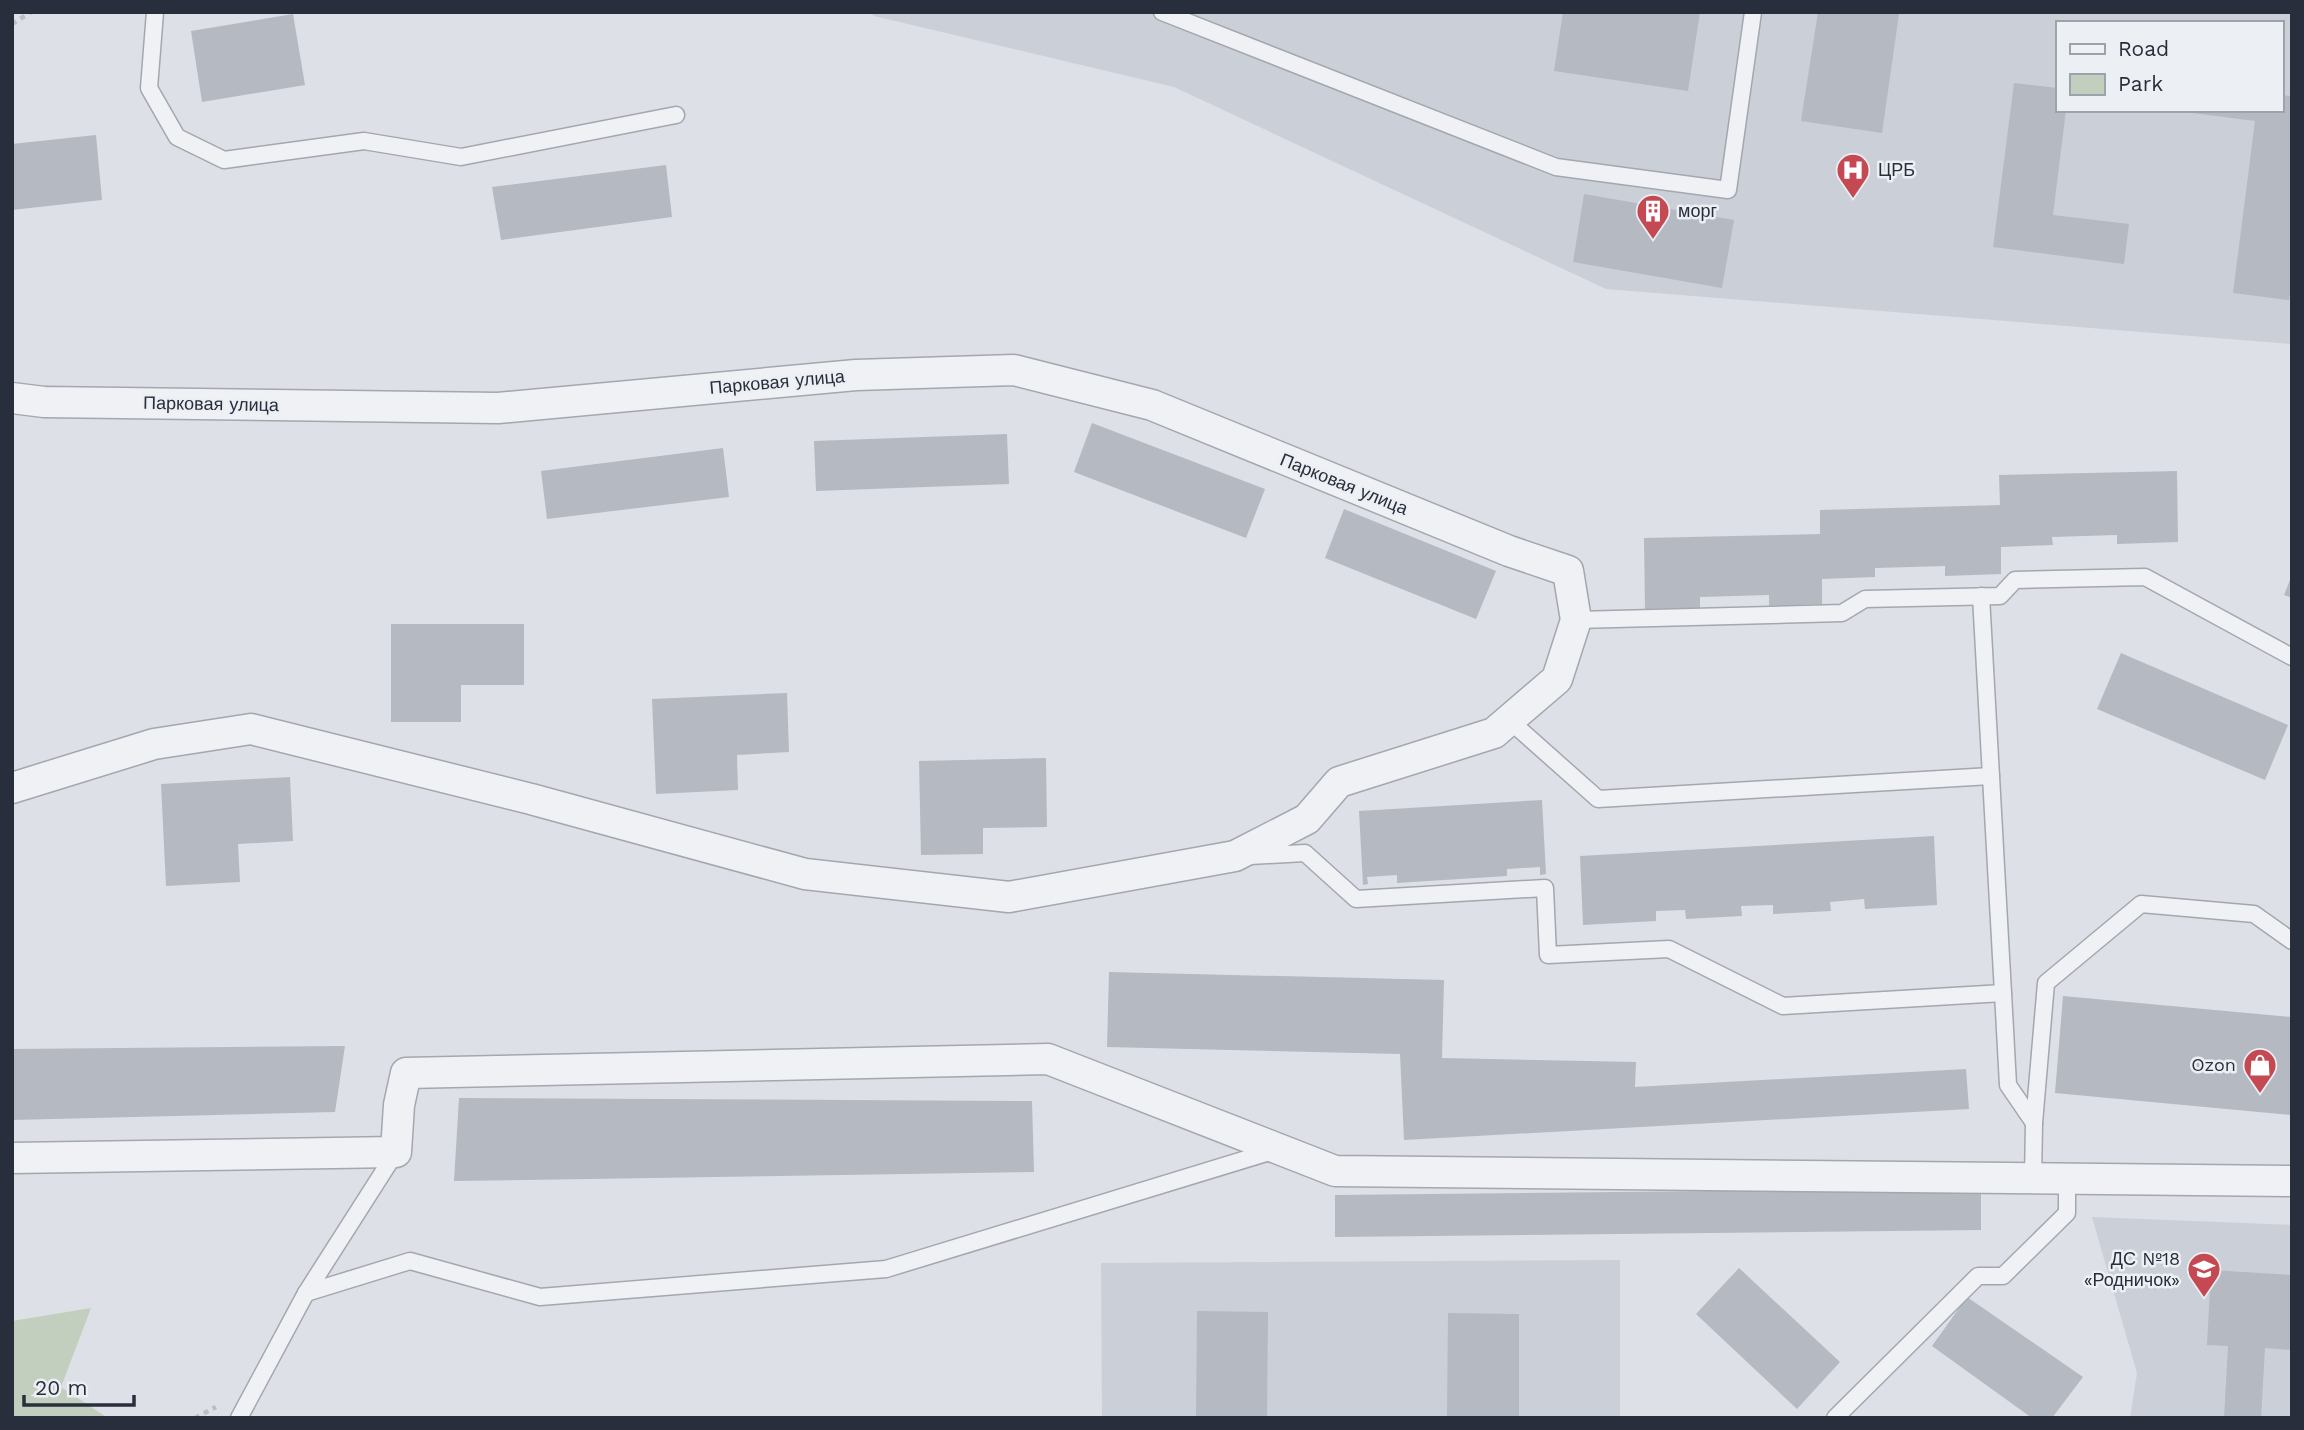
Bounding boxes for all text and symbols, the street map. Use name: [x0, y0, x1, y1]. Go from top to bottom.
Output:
legend: [2056, 21, 2283, 112]
text: Road: [2118, 36, 2169, 61]
text: Park: [2118, 71, 2163, 96]
hospital icon: ЦРБ: [1834, 151, 1872, 200]
place label: ЦРБ: [1878, 159, 1915, 180]
building icon: морг: [1634, 192, 1672, 241]
place label: морг: [1678, 200, 1717, 221]
street label: Парковая улица: [708, 365, 846, 398]
street label: Парковая улица: [143, 392, 280, 415]
street label: Парковая улица: [1277, 448, 1412, 519]
shop icon: Ozon: [2241, 1046, 2279, 1095]
place label: Ozon: [2191, 1054, 2236, 1075]
place label: ДС №18 «Родничок»: [2084, 1248, 2180, 1290]
school or university icon: ДС №18 «Родничок»: [2185, 1250, 2223, 1299]
scale bar: [24, 1364, 135, 1408]
text: 20 m: [35, 1375, 87, 1400]

